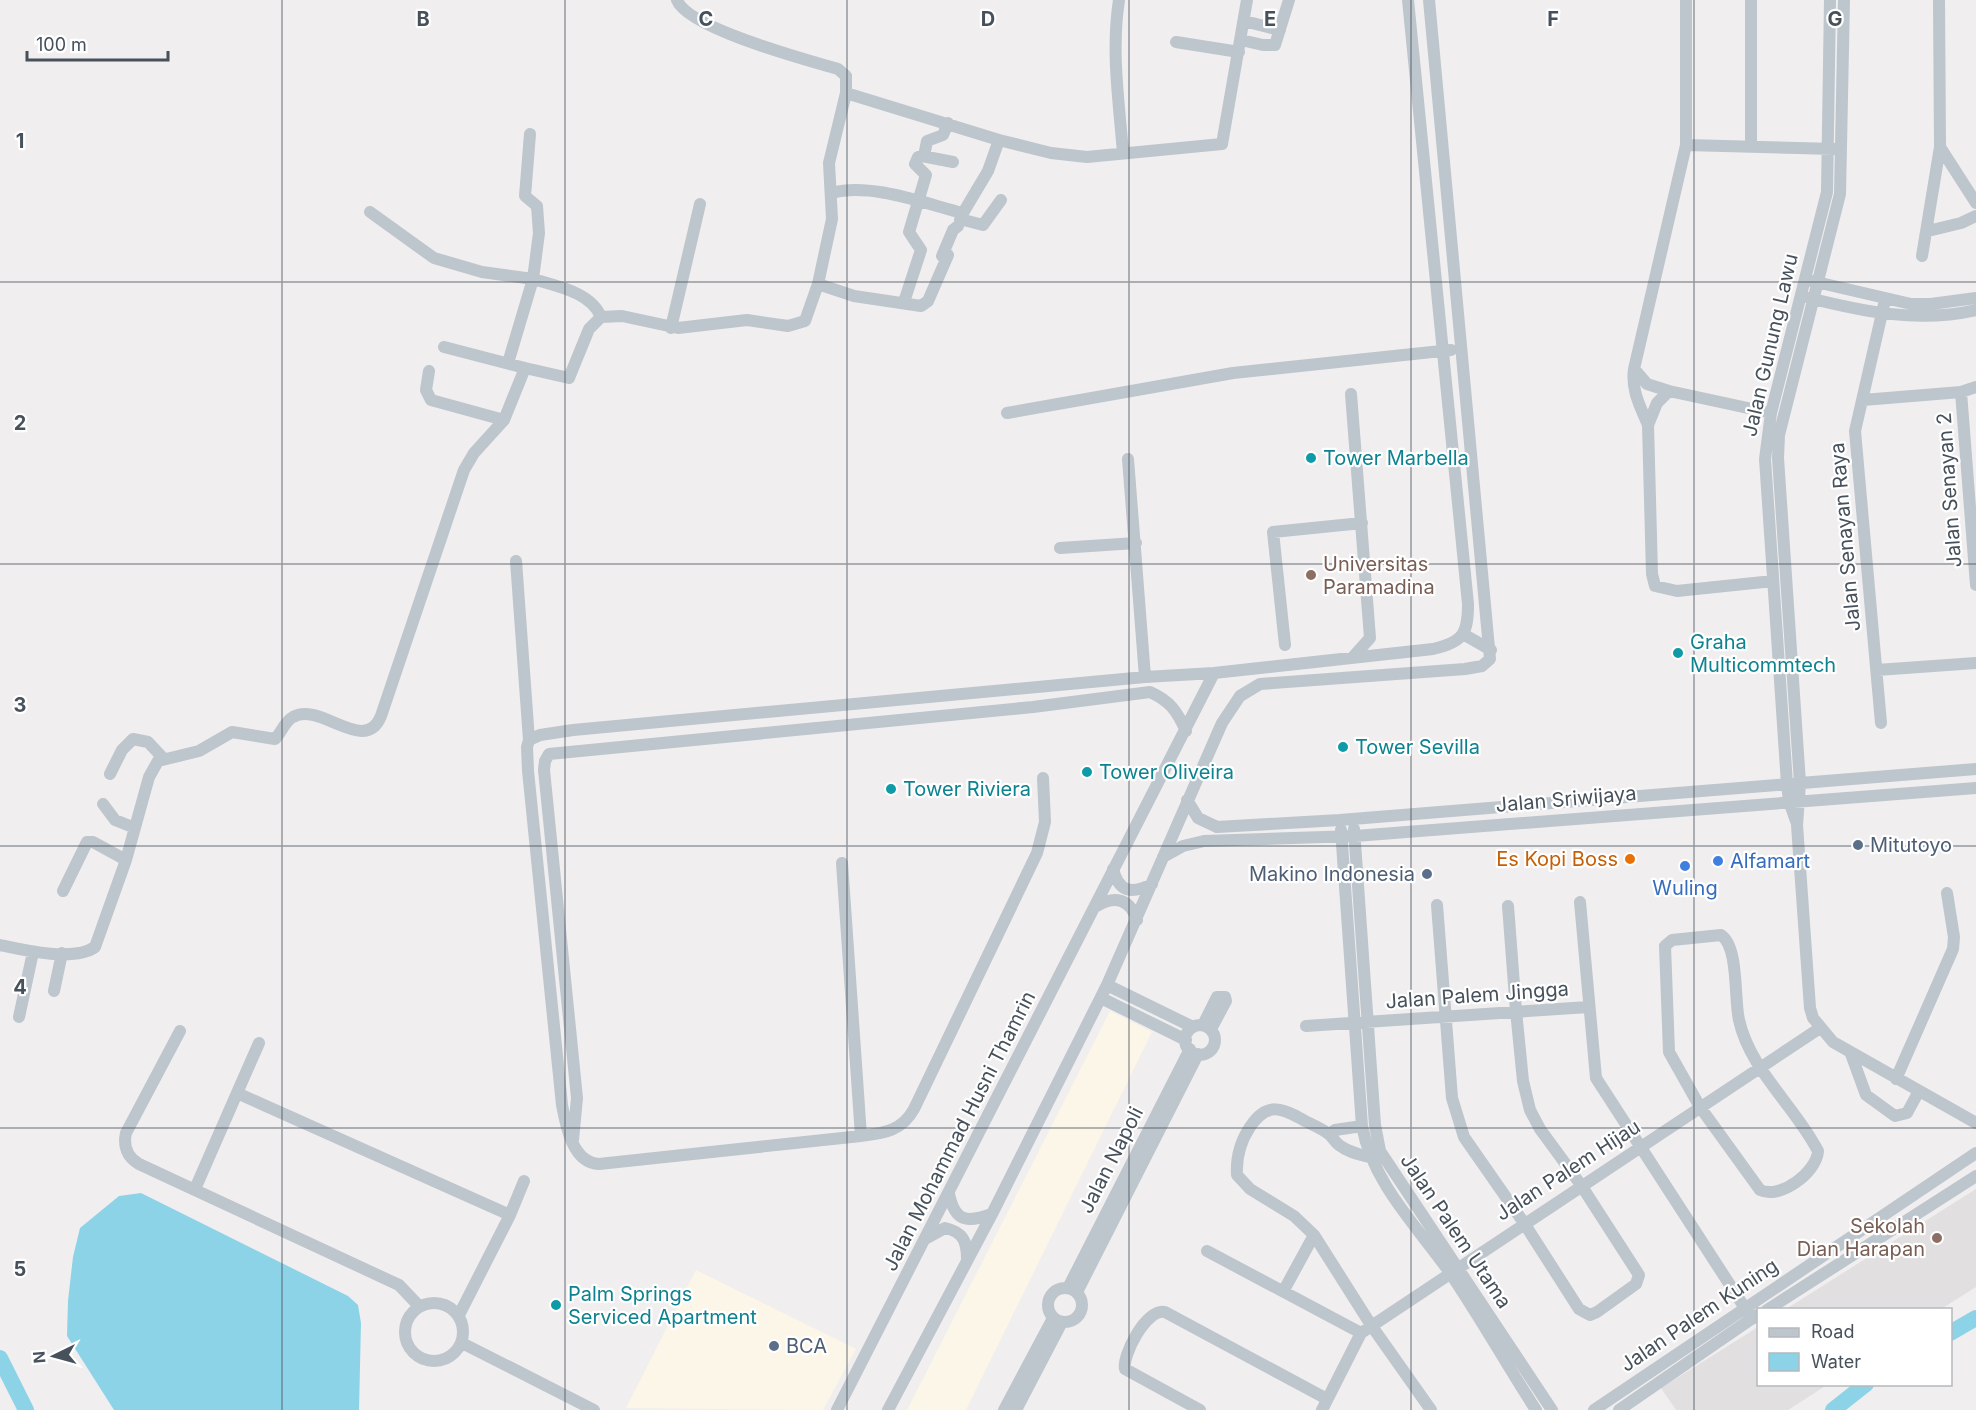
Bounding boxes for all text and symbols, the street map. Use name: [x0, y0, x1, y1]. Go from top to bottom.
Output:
text: B: [416, 7, 430, 31]
text: C: [699, 7, 713, 31]
text: D: [981, 7, 995, 31]
text: E: [1264, 7, 1276, 31]
text: F: [1547, 7, 1559, 31]
text: G: [1827, 7, 1843, 31]
scale bar: [27, 24, 168, 62]
text: 100 m: [36, 34, 87, 55]
text: 1: [16, 129, 24, 153]
street label: Jalan Gunung Lawu: [1737, 251, 1803, 439]
text: 2: [14, 411, 26, 435]
street label: Jalan Senayan 2: [1932, 412, 1966, 568]
street label: Jalan Senayan Raya: [1825, 442, 1865, 632]
place label: Tower Marbella: [1323, 446, 1469, 470]
marker: Tower Marbella: [1304, 451, 1318, 465]
place label: Universitas Paramadina: [1323, 552, 1435, 599]
marker: Universitas Paramadina: [1304, 568, 1318, 582]
place label: Graha Multicommtech: [1690, 630, 1836, 677]
marker: Graha Multicommtech: [1671, 646, 1685, 660]
text: 3: [14, 693, 26, 717]
place label: Tower Sevilla: [1355, 735, 1480, 759]
marker: Tower Sevilla: [1336, 740, 1350, 754]
place label: Tower Oliveira: [1099, 760, 1234, 784]
marker: Tower Oliveira: [1080, 765, 1094, 779]
place label: Tower Riviera: [903, 777, 1031, 801]
street label: Jalan Sriwijaya: [1495, 781, 1637, 817]
marker: Tower Riviera: [884, 782, 898, 796]
place label: Mitutoyo: [1870, 833, 1952, 857]
marker: Mitutoyo: [1851, 838, 1865, 852]
place label: Es Kopi Boss: [1496, 847, 1618, 871]
place label: Alfamart: [1730, 849, 1811, 873]
marker: Es Kopi Boss: [1623, 852, 1637, 866]
marker: Alfamart: [1711, 854, 1725, 868]
marker: Wuling: [1678, 859, 1692, 873]
place label: Makino Indonesia: [1249, 862, 1415, 886]
marker: Makino Indonesia: [1420, 867, 1434, 881]
place label: Wuling: [1652, 876, 1718, 900]
text: 4: [13, 975, 27, 999]
street label: Jalan Palem Jingga: [1385, 977, 1569, 1013]
street label: Jalan Mohammad Husni Thamrin: [878, 987, 1040, 1275]
street label: Jalan Napoli: [1074, 1103, 1148, 1217]
street label: Jalan Palem Hijau: [1491, 1114, 1645, 1226]
street label: Jalan Palem Utama: [1395, 1149, 1517, 1313]
place label: Sekolah Dian Harapan: [1797, 1214, 1925, 1261]
marker: Sekolah Dian Harapan: [1930, 1231, 1944, 1245]
street label: Jalan Palem Kuning: [1616, 1253, 1782, 1377]
text: 5: [14, 1257, 26, 1281]
place label: Palm Springs Serviced Apartment: [568, 1282, 757, 1329]
marker: Palm Springs Serviced Apartment: [549, 1298, 563, 1312]
legend: [1757, 1308, 1952, 1386]
text: Road: [1811, 1321, 1854, 1342]
north arrow: [24, 1326, 84, 1386]
place label: BCA: [786, 1334, 827, 1358]
marker: BCA: [767, 1339, 781, 1353]
text: N: [29, 1350, 50, 1364]
text: Water: [1811, 1351, 1861, 1372]

